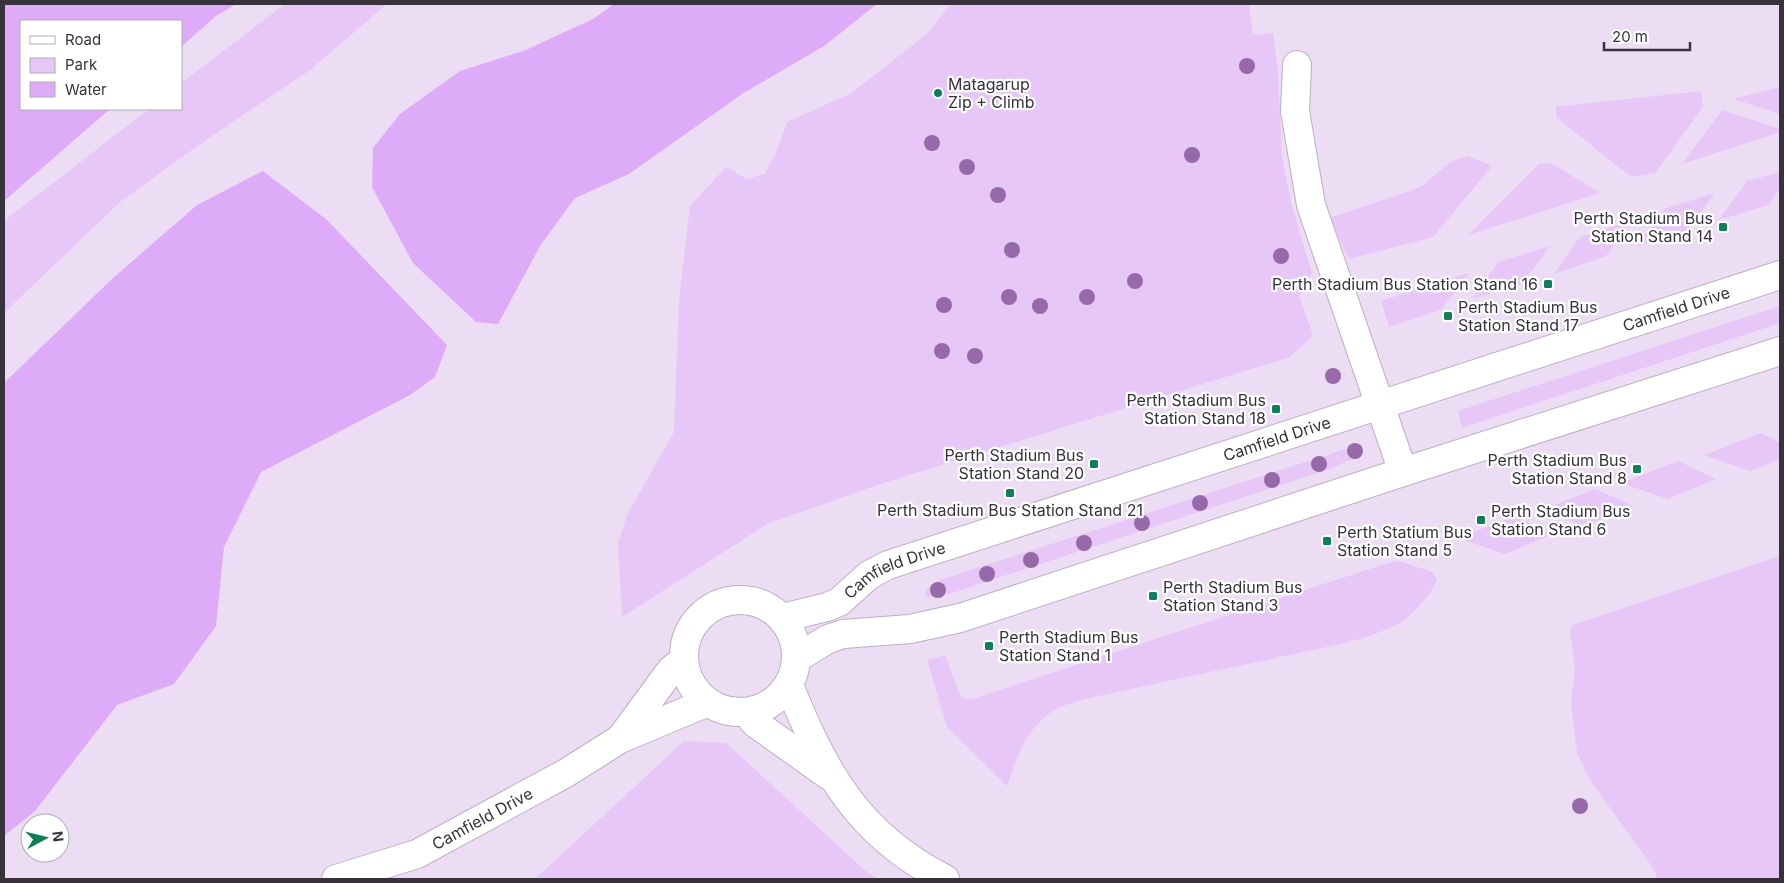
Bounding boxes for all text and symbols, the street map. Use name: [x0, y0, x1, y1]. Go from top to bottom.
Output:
legend: [20, 20, 182, 110]
scale bar: [1604, 20, 1690, 52]
text: 20 m: [1612, 27, 1648, 46]
text: Road: [65, 30, 101, 49]
text: Park: [65, 55, 98, 74]
place label: Matagarup Zip + Climb: [948, 74, 1035, 112]
text: Water: [65, 80, 107, 99]
marker: Matagarup Zip + Climb: [932, 87, 944, 99]
place label: Perth Stadium Bus Station Stand 14: [1573, 208, 1713, 246]
marker: Perth Stadium Bus Station Stand 14: [1717, 221, 1729, 233]
place label: Perth Stadium Bus Station Stand 16: [1272, 274, 1538, 294]
marker: Perth Stadium Bus Station Stand 16: [1542, 278, 1554, 290]
street label: Camfield Drive: [1620, 282, 1732, 336]
place label: Perth Stadium Bus Station Stand 17: [1458, 297, 1598, 335]
marker: Perth Stadium Bus Station Stand 17: [1442, 310, 1454, 322]
place label: Perth Stadium Bus Station Stand 18: [1126, 390, 1266, 428]
marker: Perth Stadium Bus Station Stand 18: [1270, 403, 1282, 415]
street label: Camfield Drive: [1221, 412, 1333, 465]
place label: Perth Stadium Bus Station Stand 20: [944, 445, 1084, 483]
place label: Perth Stadium Bus Station Stand 8: [1487, 450, 1627, 488]
marker: Perth Stadium Bus Station Stand 20: [1088, 458, 1100, 470]
marker: Perth Stadium Bus Station Stand 8: [1631, 463, 1643, 475]
marker: Perth Stadium Bus Station Stand 21: [1004, 487, 1016, 499]
place label: Perth Stadium Bus Station Stand 21: [877, 500, 1143, 520]
place label: Perth Stadium Bus Station Stand 6: [1491, 501, 1631, 539]
marker: Perth Stadium Bus Station Stand 6: [1475, 514, 1487, 526]
place label: Perth Statium Bus Station Stand 5: [1337, 522, 1472, 560]
marker: Perth Statium Bus Station Stand 5: [1321, 535, 1333, 547]
street label: Camfield Drive: [840, 537, 948, 603]
place label: Perth Stadium Bus Station Stand 3: [1163, 577, 1303, 615]
marker: Perth Stadium Bus Station Stand 3: [1147, 590, 1159, 602]
place label: Perth Stadium Bus Station Stand 1: [999, 627, 1139, 665]
marker: Perth Stadium Bus Station Stand 1: [983, 640, 995, 652]
street label: Camfield Drive: [428, 783, 536, 854]
north arrow: [20, 813, 70, 863]
text: N: [49, 830, 67, 843]

